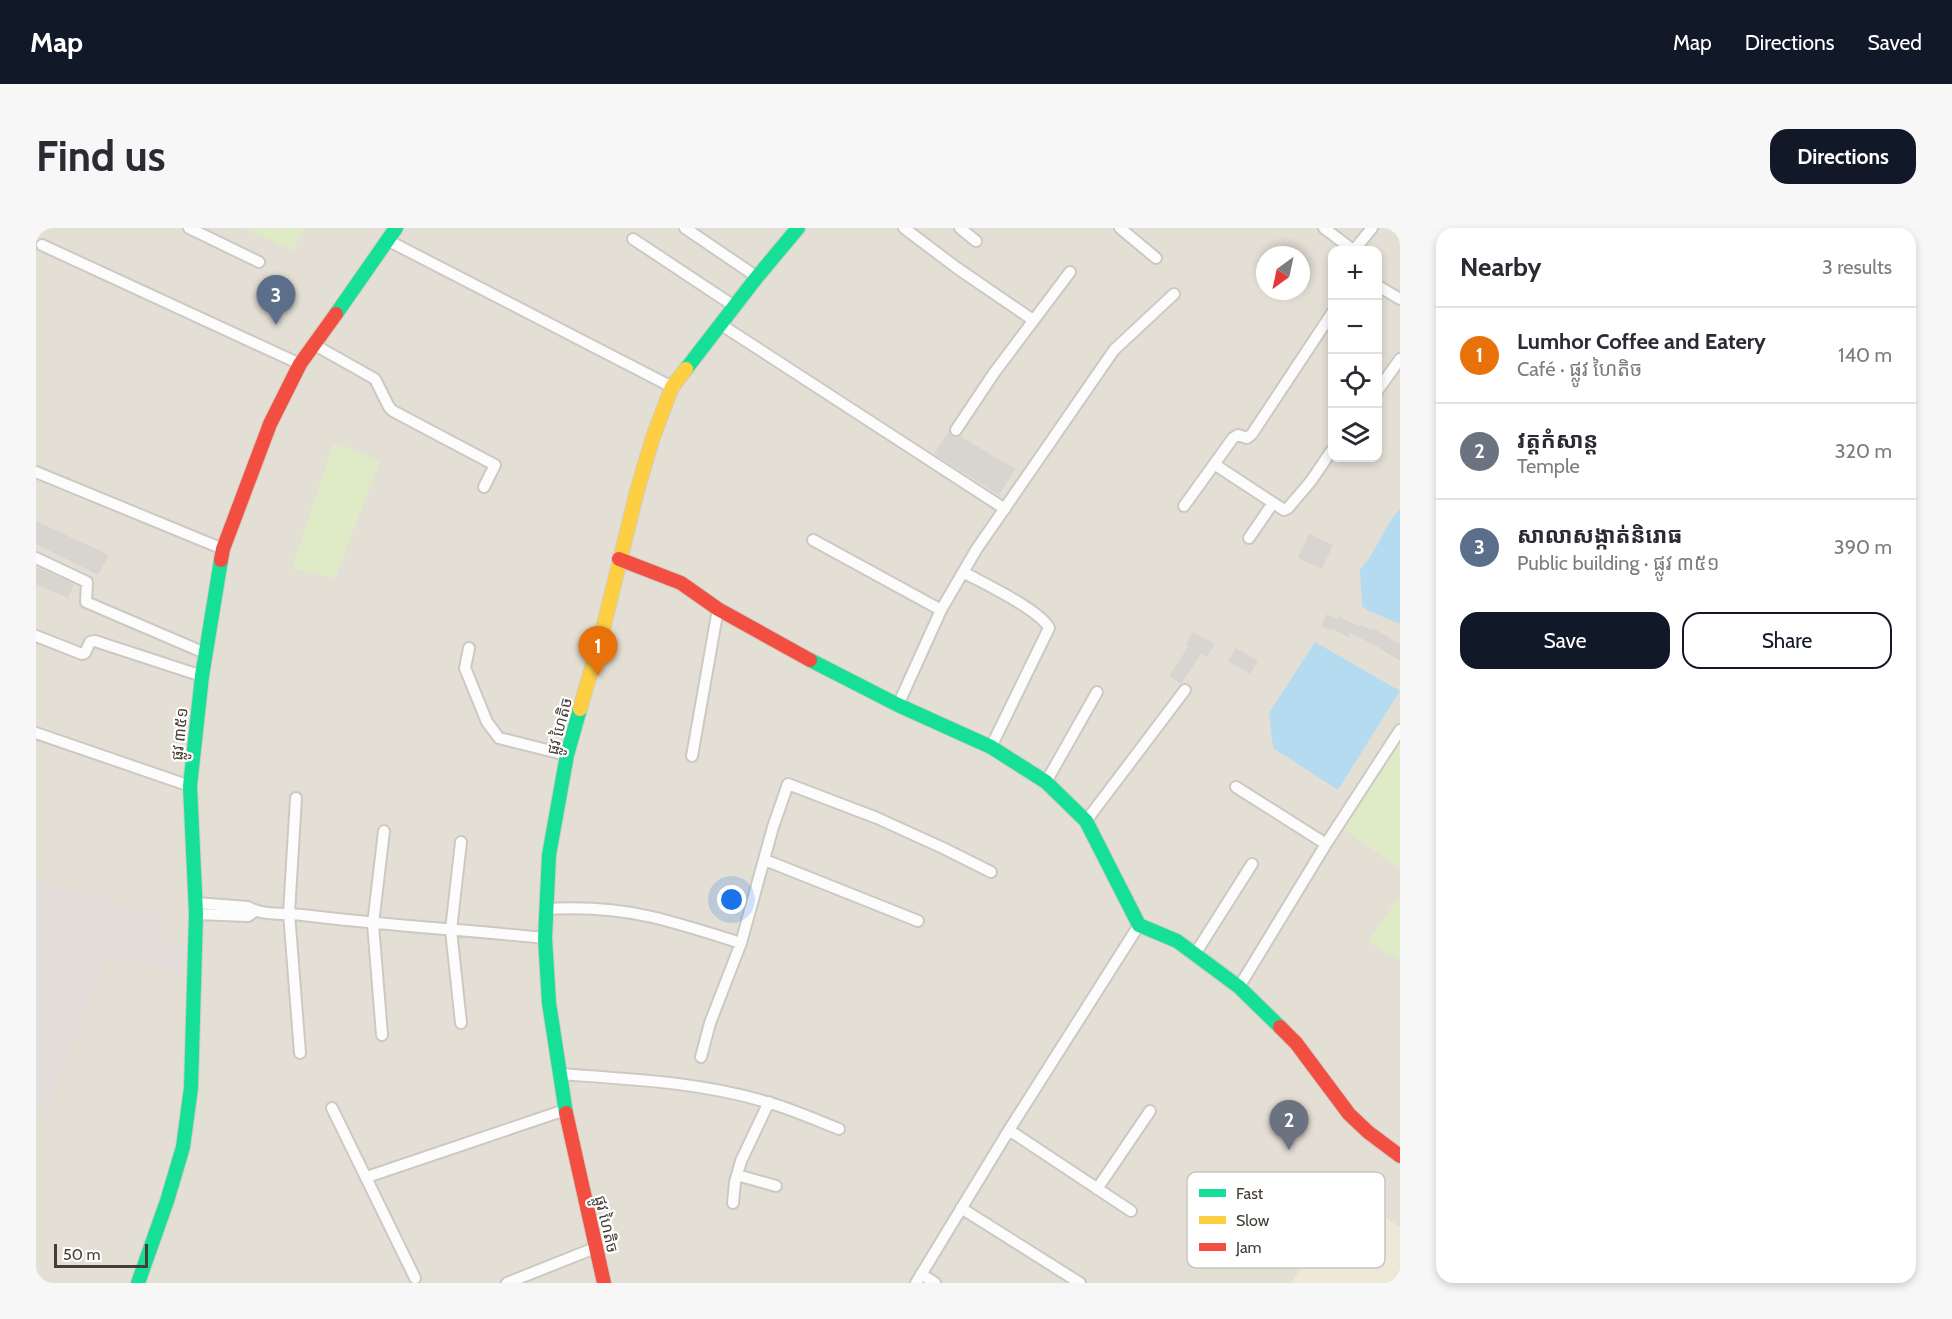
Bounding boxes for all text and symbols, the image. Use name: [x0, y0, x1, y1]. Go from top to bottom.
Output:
text: Map: [30, 25, 83, 59]
text: Map: [1673, 30, 1712, 55]
text: Directions: [1745, 30, 1834, 55]
text: Saved: [1867, 30, 1922, 55]
button: Directions: [1770, 129, 1916, 184]
text: Find us: [36, 130, 165, 182]
north arrow: [1256, 246, 1310, 300]
map controls: [1328, 246, 1382, 462]
button: +: [1328, 246, 1382, 300]
text: Nearby: [1460, 251, 1541, 283]
text: 3 results: [1822, 255, 1892, 279]
pin: 3: [256, 276, 296, 325]
button: −: [1328, 300, 1382, 354]
text: Lumhor Coffee and Eatery: [1517, 328, 1766, 355]
text: 1: [1476, 343, 1483, 367]
text: 140 m: [1838, 343, 1892, 367]
button: locate: [1328, 354, 1382, 408]
text: Café · ផ្លូវ ហៃតិច: [1517, 357, 1642, 381]
button: layers: [1328, 408, 1382, 462]
text: វត្តកំសាន្ត: [1517, 427, 1598, 454]
text: 2: [1474, 439, 1485, 463]
text: 320 m: [1835, 439, 1892, 463]
text: Temple: [1517, 454, 1580, 478]
text: សាលាសង្កាត់និរោធ: [1517, 522, 1682, 549]
text: 3: [1474, 535, 1485, 559]
text: 390 m: [1834, 535, 1892, 559]
text: Public building · ផ្លូវ ៣៥១: [1517, 551, 1719, 575]
button: Save: [1460, 612, 1670, 669]
button: Share: [1682, 612, 1892, 669]
pin: 1: [578, 626, 618, 676]
street label: ផ្លូវ ហៃតិច: [542, 695, 581, 758]
street label: ផ្លូវ ៣៥១: [167, 707, 196, 762]
your location: [717, 885, 746, 914]
pin: 2: [1270, 1100, 1308, 1150]
legend: [1187, 1172, 1385, 1268]
text: Fast: [1236, 1184, 1264, 1203]
street label: ផ្លូវ ហៃតិច: [586, 1193, 623, 1256]
text: Slow: [1236, 1211, 1270, 1230]
text: Jam: [1235, 1238, 1262, 1257]
scale bar: [54, 1241, 148, 1268]
text: 50 m: [63, 1245, 100, 1264]

